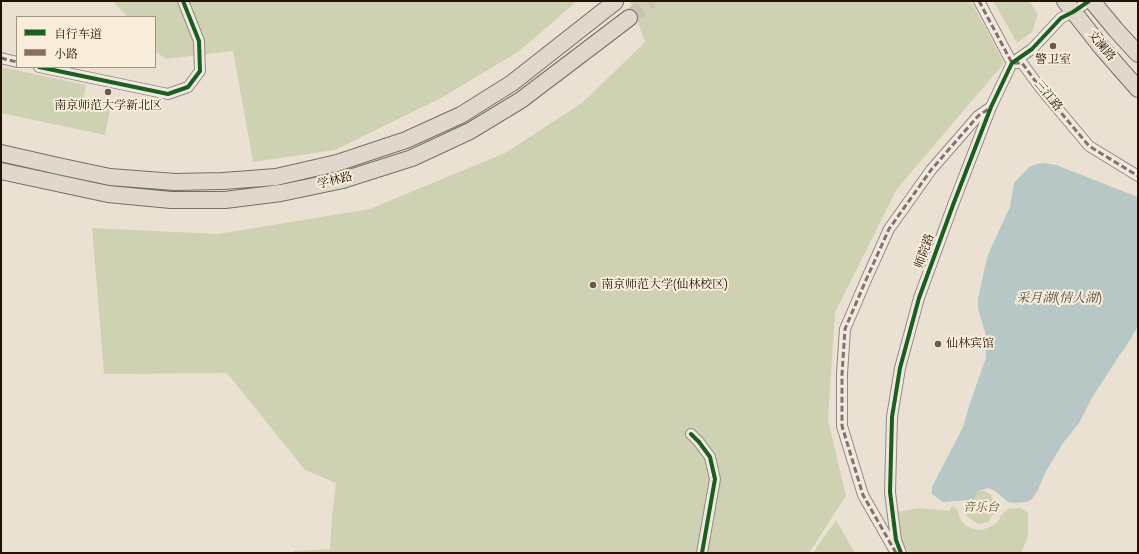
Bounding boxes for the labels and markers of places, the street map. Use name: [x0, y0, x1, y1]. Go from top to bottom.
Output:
marker: 警卫室: [1048, 41, 1058, 51]
place label: 警卫室: [1035, 53, 1071, 67]
marker: 南京师范大学新北区: [103, 87, 113, 97]
place label: 南京师范大学新北区: [54, 99, 162, 113]
place label: 南京师范大学(仙林校区): [601, 278, 728, 292]
marker: 南京师范大学(仙林校区): [588, 280, 598, 290]
place label: 仙林宾馆: [946, 337, 994, 351]
marker: 仙林宾馆: [933, 339, 943, 349]

